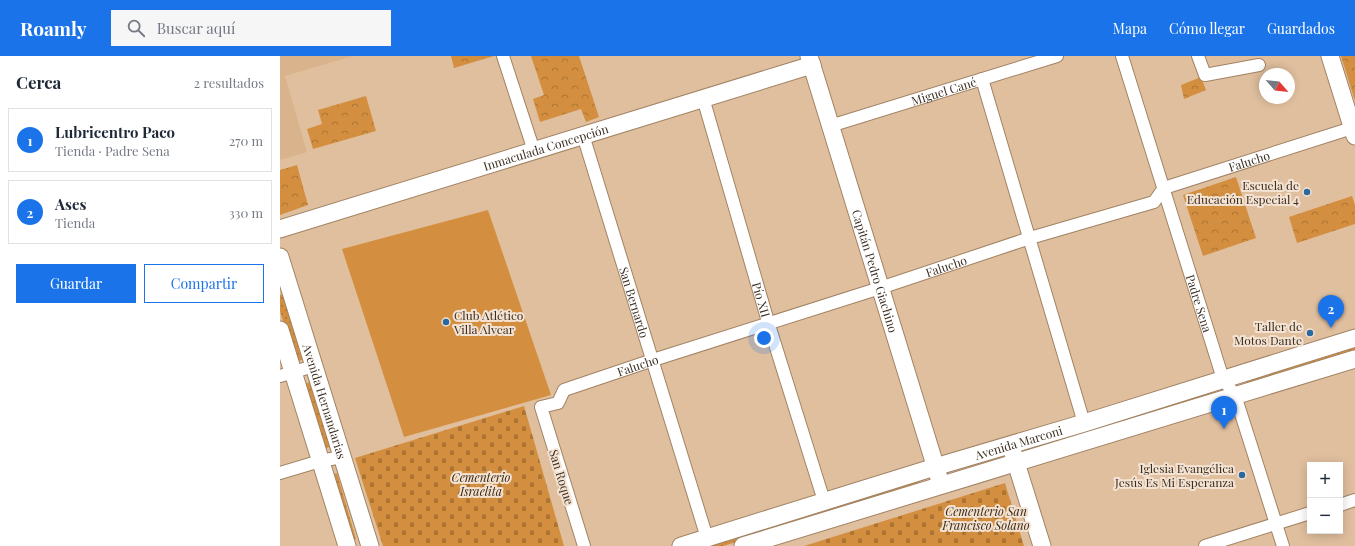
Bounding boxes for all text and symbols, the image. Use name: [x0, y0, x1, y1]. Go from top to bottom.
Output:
search box: [111, 10, 391, 46]
text: Roamly: [20, 15, 87, 41]
icon: search: [125, 17, 147, 39]
text: Buscar aquí: [157, 18, 235, 38]
text: Mapa: [1113, 19, 1147, 38]
text: Cómo llegar: [1169, 19, 1245, 38]
text: Guardados: [1267, 19, 1335, 38]
north arrow: [1259, 68, 1295, 104]
text: Cerca: [16, 71, 61, 93]
street label: Miguel Cané: [909, 73, 978, 108]
text: 2 resultados: [194, 74, 264, 91]
street label: Inmaculada Concepción: [481, 120, 610, 174]
text: Lubricentro Paco: [55, 122, 175, 142]
text: 1: [28, 132, 32, 149]
text: 270 m: [229, 132, 263, 149]
text: Tienda · Padre Sena: [55, 142, 170, 159]
street label: Falucho: [1226, 147, 1272, 175]
place label: Escuela de Educación Especial 4: [1187, 177, 1299, 207]
marker: Escuela de Educación Especial 4: [1302, 187, 1312, 197]
text: Ases: [55, 194, 86, 214]
text: 2: [27, 204, 33, 221]
text: 330 m: [229, 204, 263, 221]
street label: Capitán Pedro Giachino: [849, 208, 902, 335]
text: Tienda: [55, 214, 95, 231]
street label: Falucho: [923, 252, 969, 280]
button: Guardar: [16, 264, 136, 303]
button: Compartir: [144, 264, 264, 303]
street label: San Bernardo: [616, 265, 653, 340]
street label: Padre Sena: [1183, 272, 1216, 334]
street label: Pío XII: [749, 280, 774, 319]
pin: 2: [1318, 295, 1344, 328]
place label: Club Atlético Villa Alvear: [453, 307, 524, 337]
marker: Club Atlético Villa Alvear: [441, 317, 451, 327]
place label: Taller de Motos Dante: [1234, 318, 1302, 348]
your location: [754, 328, 774, 348]
marker: Taller de Motos Dante: [1305, 328, 1315, 338]
street label: Avenida Hernandarias: [299, 341, 350, 461]
street label: Falucho: [615, 351, 661, 380]
pin: 1: [1211, 396, 1237, 429]
street label: Avenida Marconi: [972, 422, 1065, 463]
street label: San Roque: [546, 448, 578, 506]
place label: Iglesia Evangélica Jesús Es Mi Esperanza: [1114, 460, 1234, 490]
map controls: [1307, 462, 1343, 534]
button: +: [1307, 462, 1343, 498]
park label: Cementerio Israelita: [452, 469, 511, 499]
marker: Iglesia Evangélica Jesús Es Mi Esperanza: [1237, 470, 1247, 480]
button: −: [1307, 498, 1343, 534]
park label: Cementerio San Francisco Solano: [941, 503, 1030, 533]

